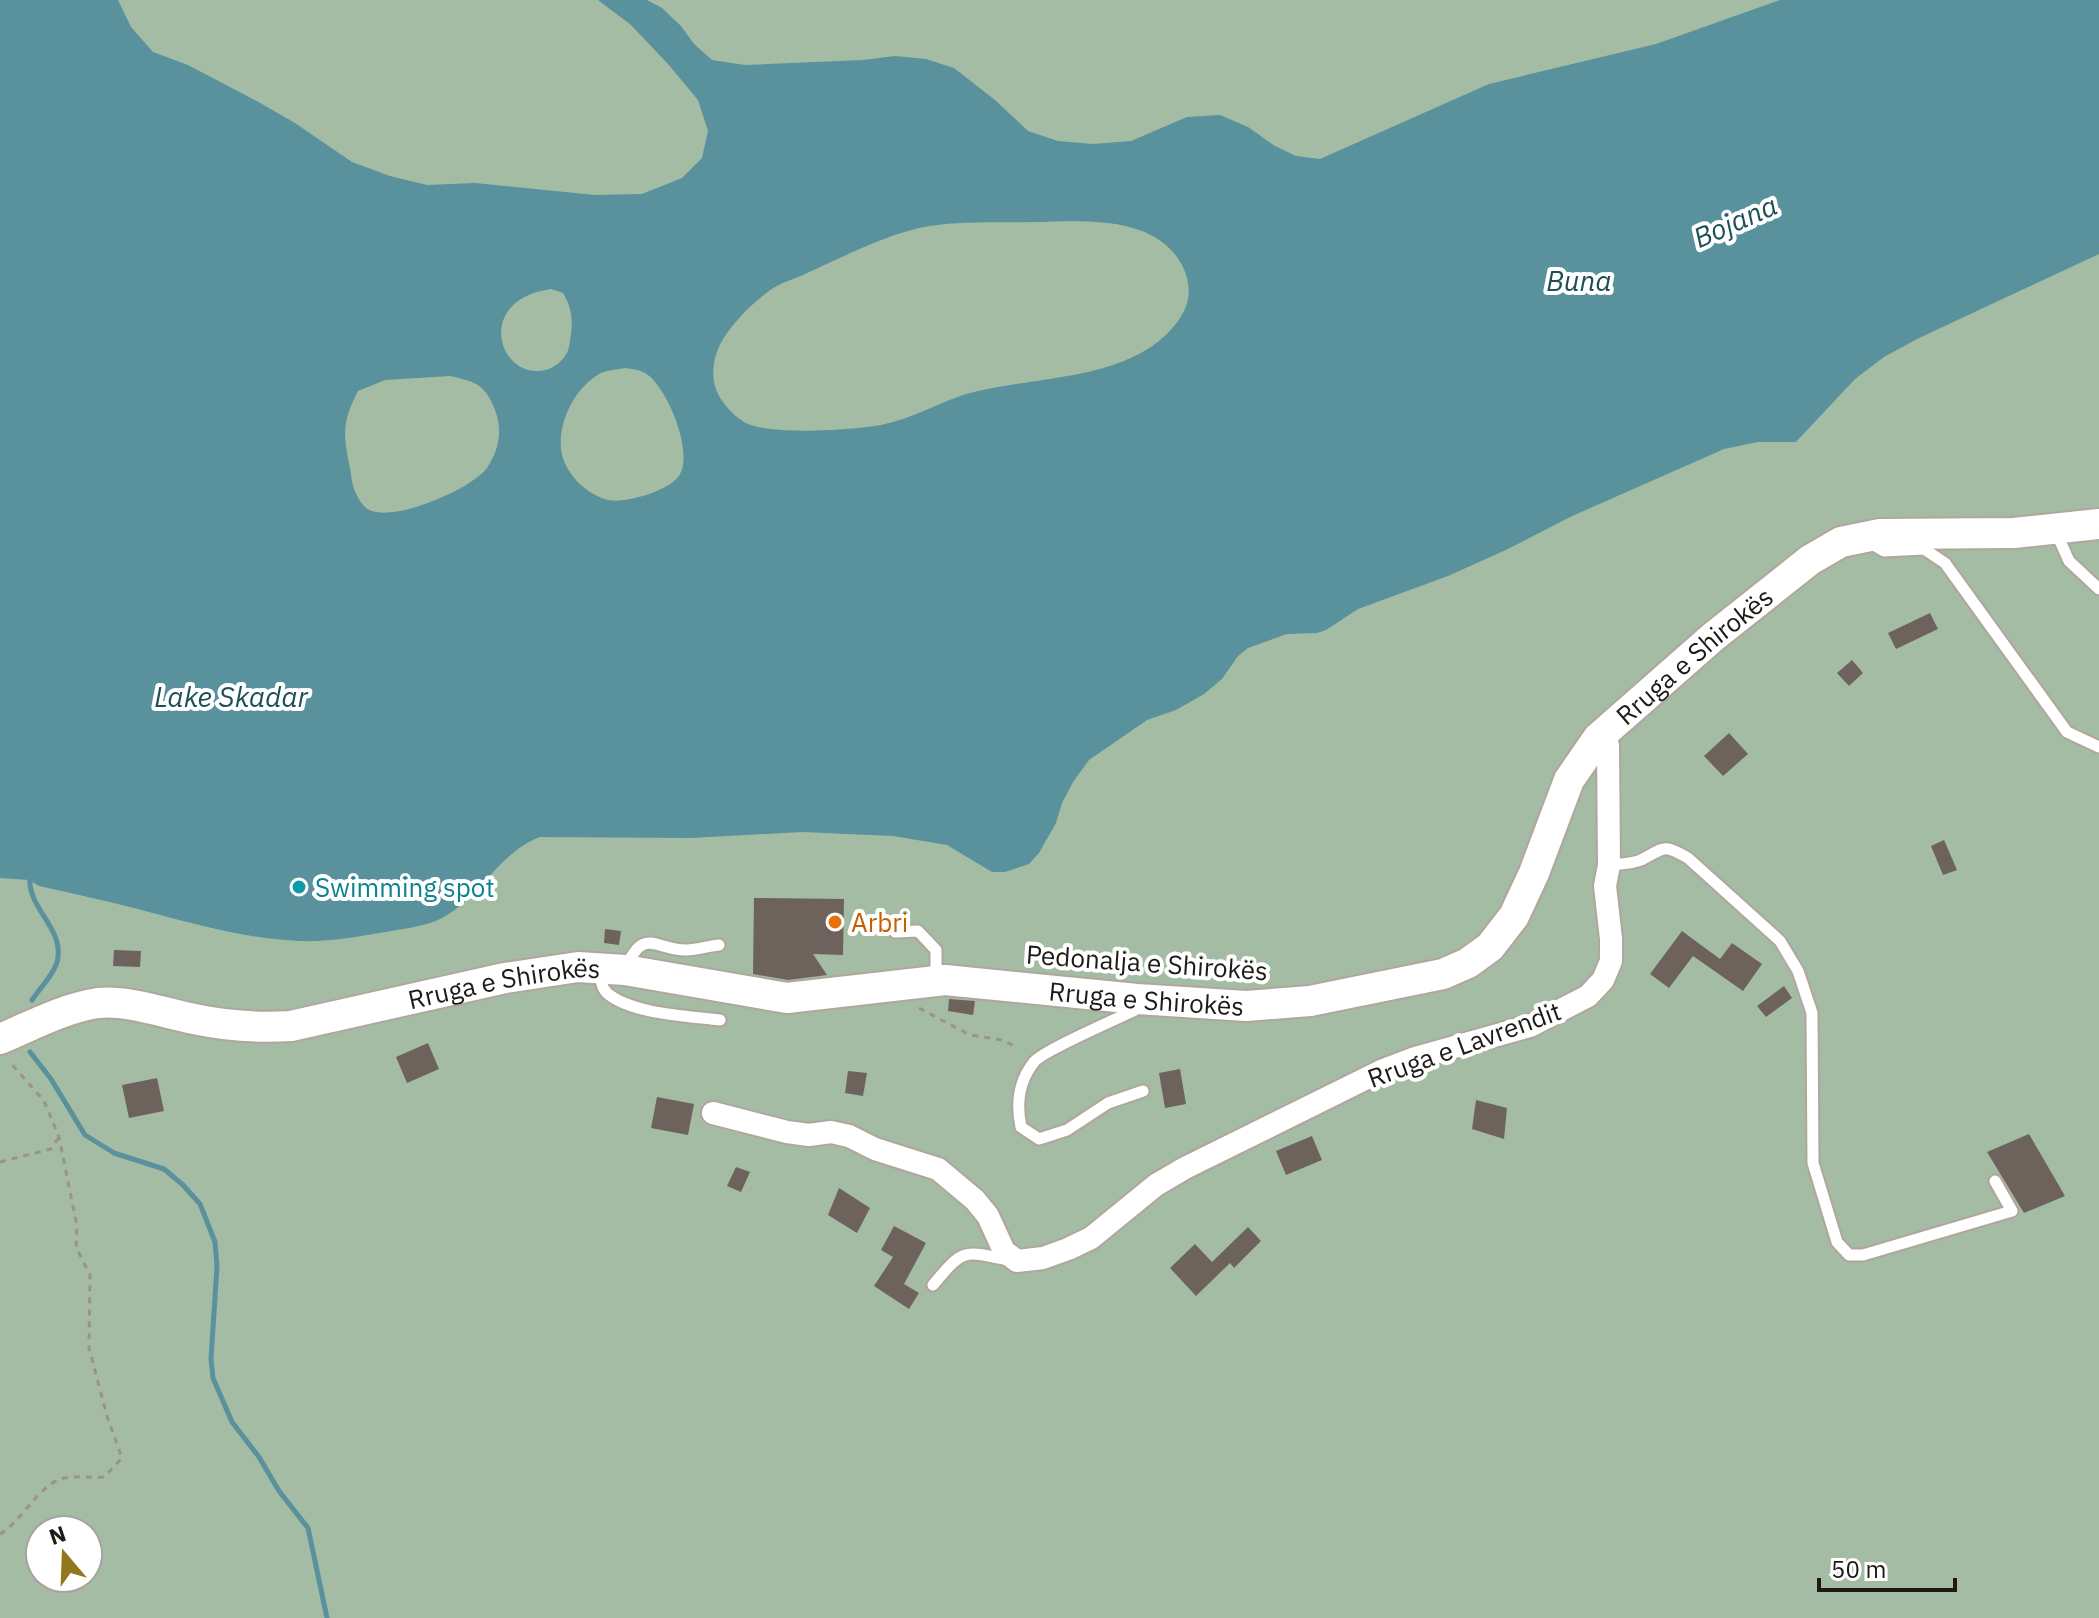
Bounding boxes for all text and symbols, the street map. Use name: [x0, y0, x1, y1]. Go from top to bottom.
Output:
water label: Bojana: [1687, 186, 1783, 256]
water label: Buna: [1546, 262, 1612, 299]
street label: Rruga e Shirokës: [1608, 579, 1780, 732]
water label: Lake Skadar: [154, 678, 309, 715]
place label: Swimming spot: [315, 870, 495, 904]
marker: Swimming spot: [290, 878, 308, 896]
place label: Arbri: [851, 905, 908, 939]
marker: Arbri: [826, 913, 844, 931]
street label: Pedonalja e Shirokës: [1025, 937, 1269, 987]
street label: Rruga e Shirokës: [405, 950, 602, 1016]
street label: Rruga e Shirokës: [1047, 973, 1245, 1023]
street label: Rruga e Lavrendit: [1362, 993, 1566, 1095]
north arrow: [24, 1514, 104, 1594]
text: N: [45, 1518, 70, 1551]
scale bar: [1819, 1542, 1955, 1592]
text: 50 m: [1831, 1553, 1886, 1585]

